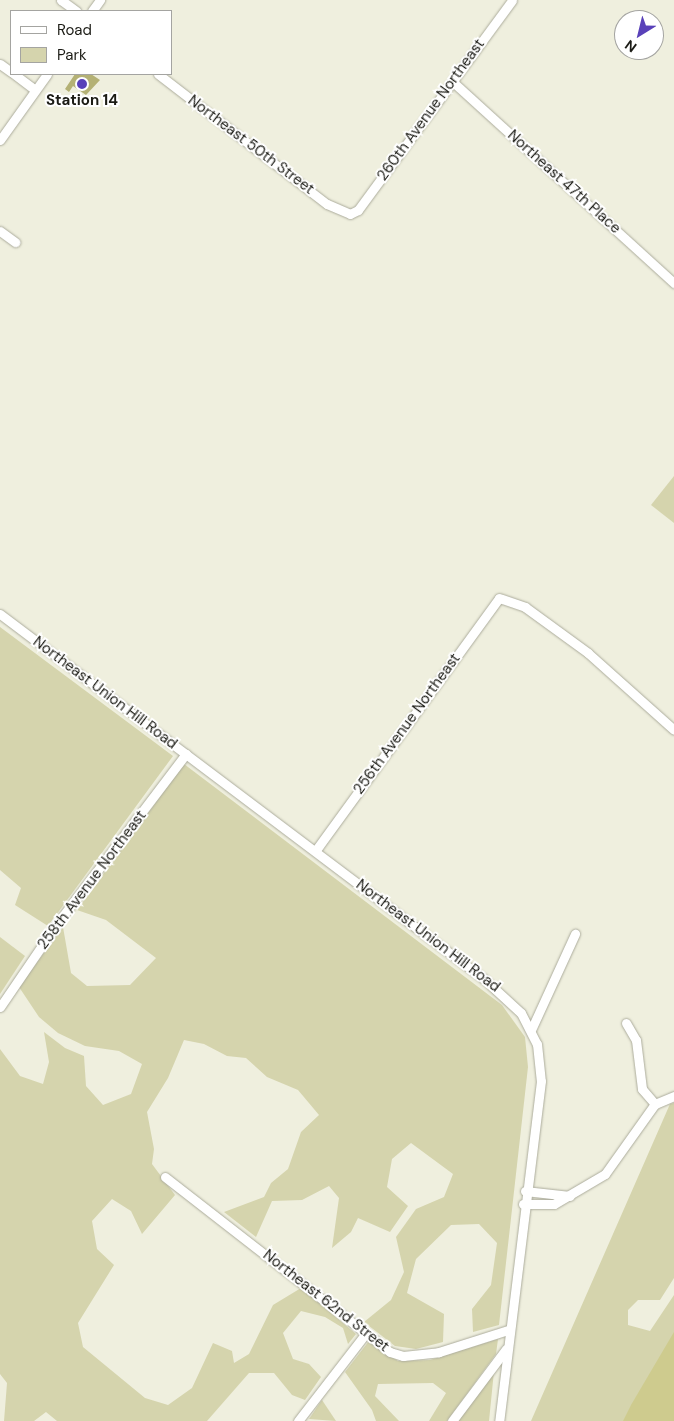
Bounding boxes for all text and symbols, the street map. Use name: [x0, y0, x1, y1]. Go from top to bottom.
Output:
legend: [10, 10, 172, 75]
north arrow: [614, 10, 664, 60]
text: Road: [57, 20, 92, 40]
street label: 260th Avenue Northeast: [374, 36, 488, 184]
text: N: [621, 36, 640, 57]
text: Park: [57, 45, 87, 65]
marker: Station 14: [76, 78, 88, 90]
place label: Station 14: [46, 92, 118, 110]
street label: Northeast 50th Street: [184, 92, 318, 198]
street label: Northeast 47th Place: [504, 126, 624, 238]
street label: Northeast Union Hill Road: [29, 633, 181, 753]
street label: 256th Avenue Northeast: [350, 650, 464, 798]
street label: 258th Avenue Northeast: [34, 807, 150, 953]
street label: Northeast Union Hill Road: [352, 876, 504, 996]
street label: Northeast 62nd Street: [259, 1246, 393, 1356]

